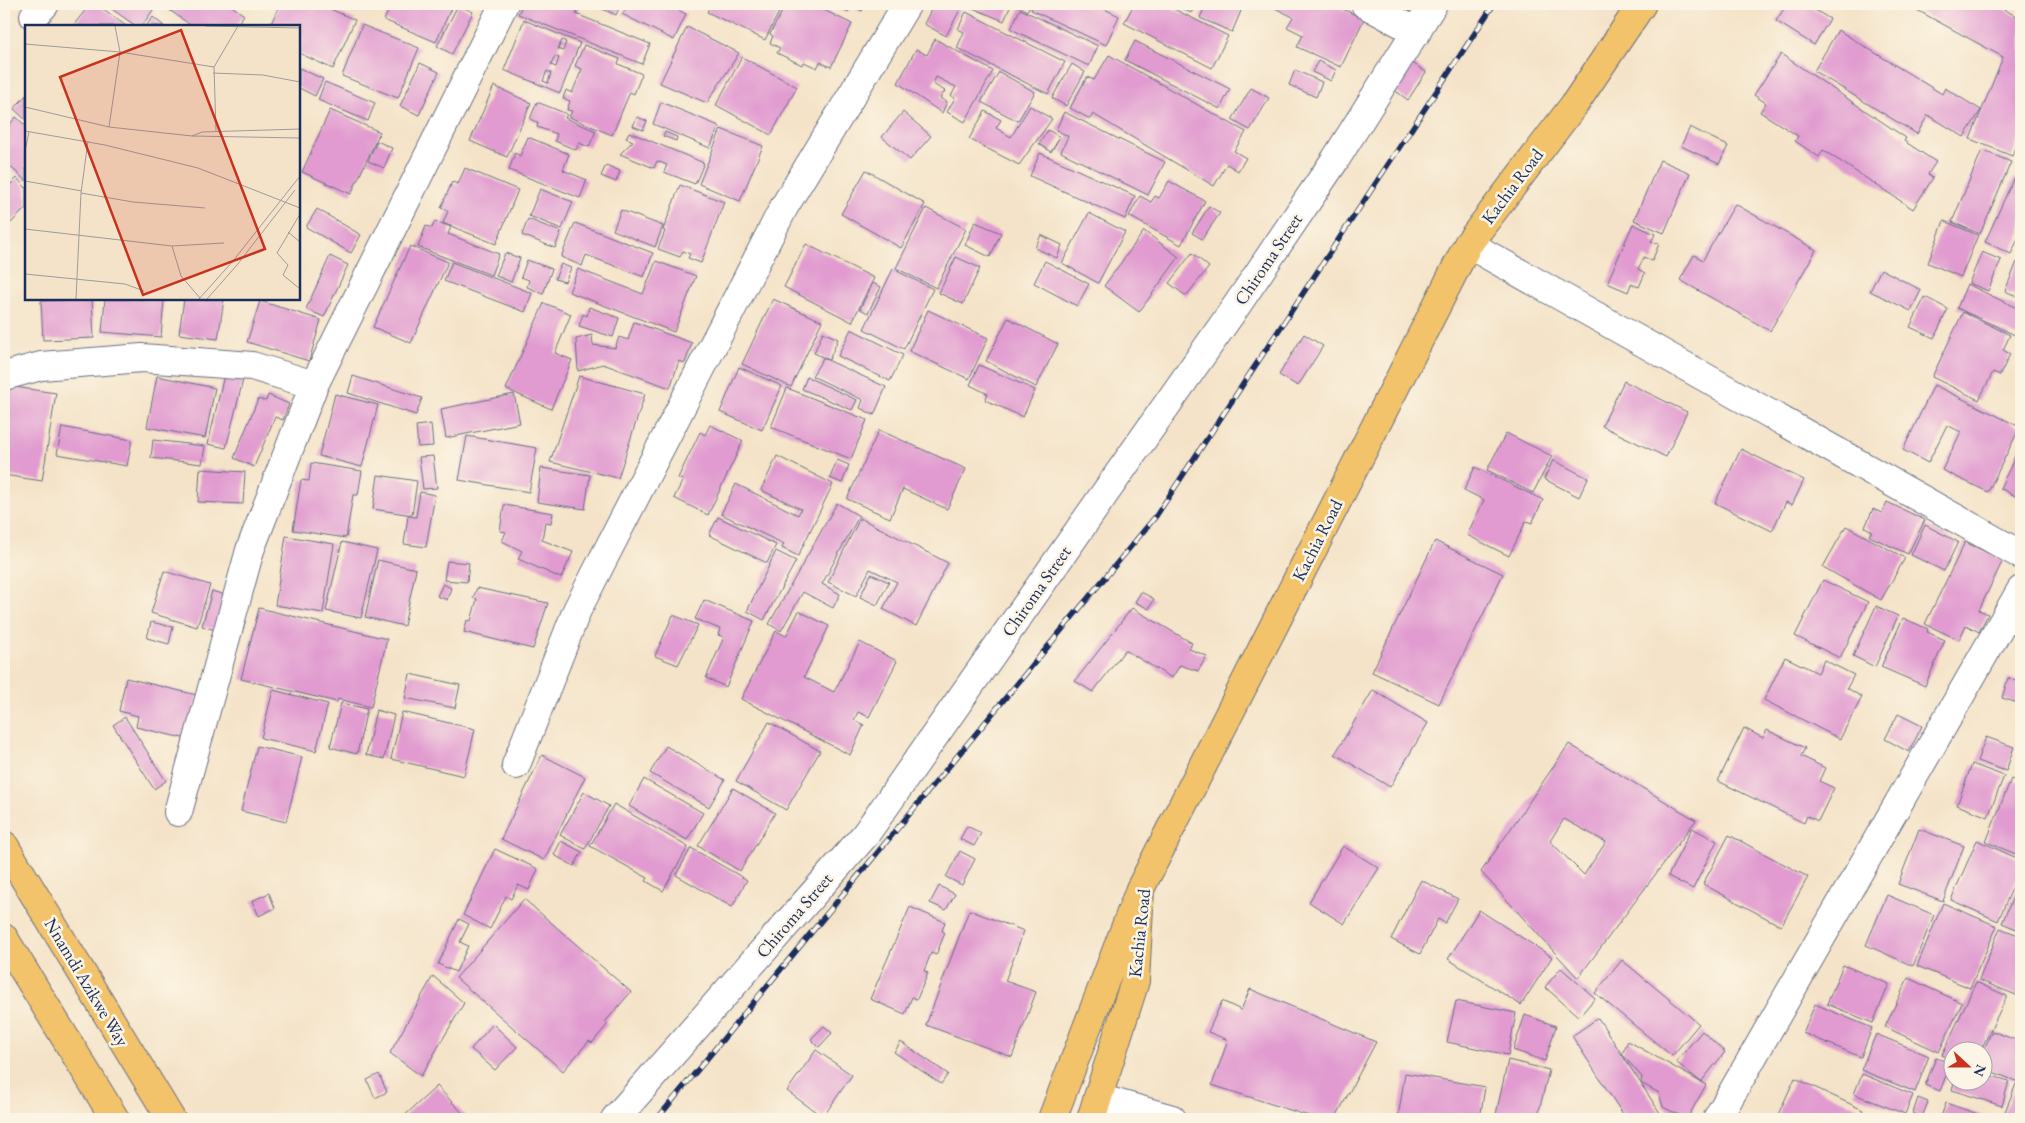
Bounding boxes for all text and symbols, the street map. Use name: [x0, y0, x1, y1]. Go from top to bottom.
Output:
inset map: [25, 25, 300, 300]
street label: Kachia Road: [1476, 143, 1548, 228]
street label: Chiroma Street: [1229, 208, 1307, 309]
street label: Kachia Road: [1287, 494, 1348, 585]
street label: Chiroma Street: [996, 541, 1076, 641]
street label: Chiroma Street: [751, 867, 838, 962]
street label: Kachia Road: [1123, 887, 1155, 978]
street label: Nnamdi Azikwe Way: [40, 914, 134, 1051]
north arrow: [1942, 1040, 1992, 1090]
text: N: [1969, 1062, 1991, 1080]

